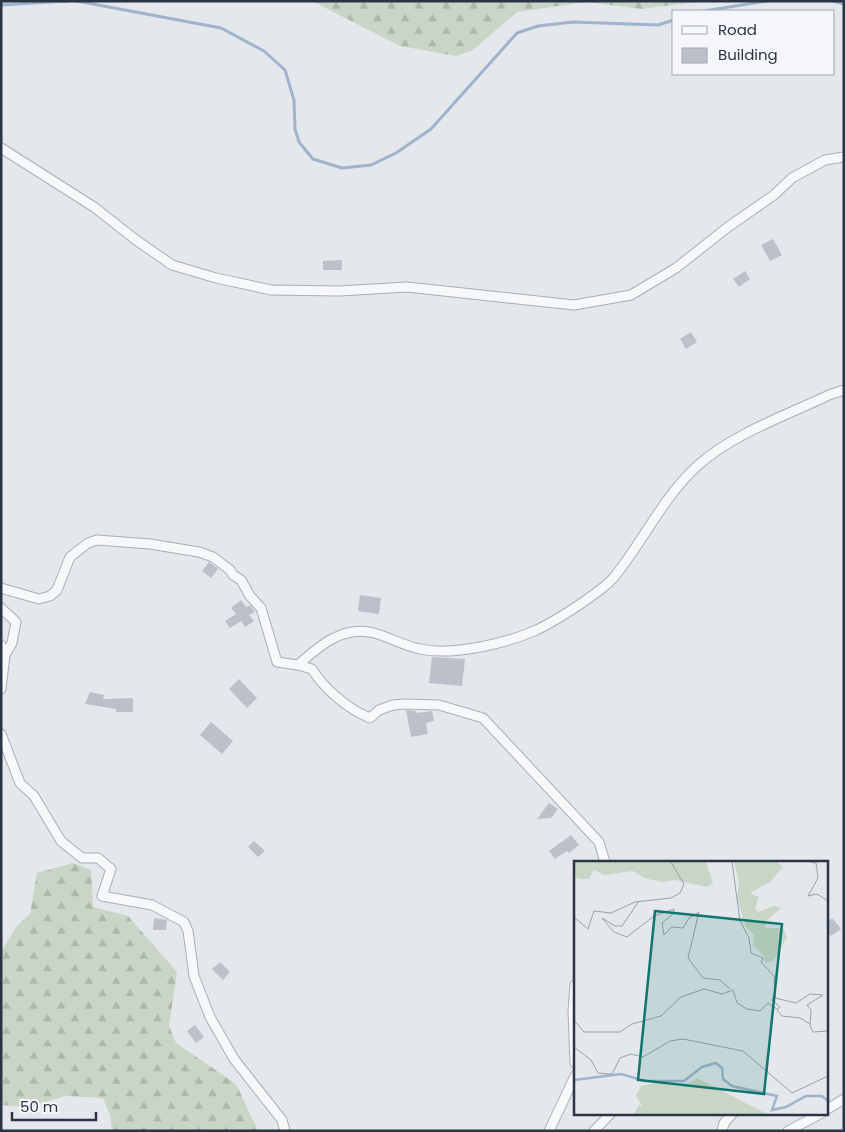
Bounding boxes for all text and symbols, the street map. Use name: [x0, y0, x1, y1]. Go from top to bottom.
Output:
legend: [672, 10, 835, 75]
text: Road: [718, 19, 757, 40]
text: Building: [718, 44, 778, 65]
inset map: [574, 861, 828, 1114]
scale bar: [12, 1090, 96, 1122]
text: 50 m: [20, 1096, 58, 1117]

